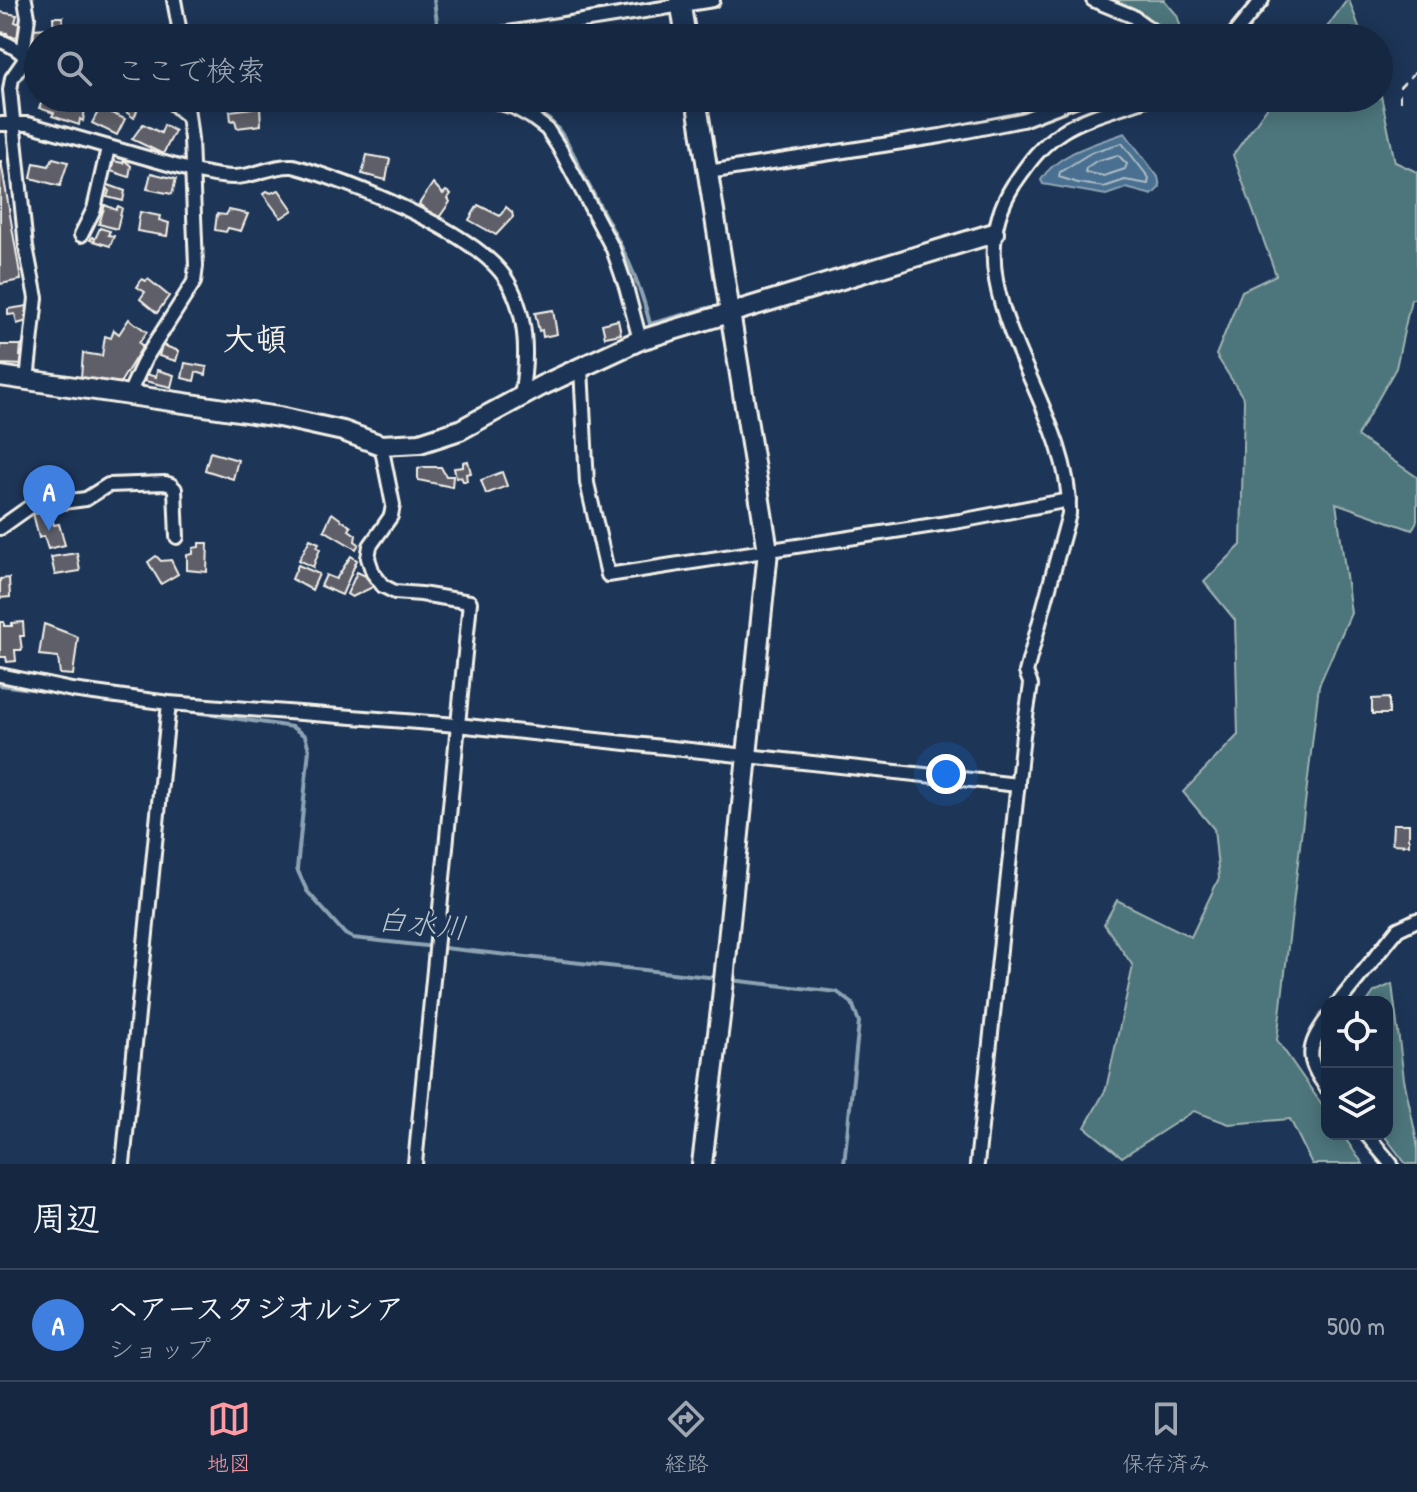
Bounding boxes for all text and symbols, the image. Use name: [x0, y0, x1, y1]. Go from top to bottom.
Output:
search box: [24, 24, 1393, 112]
icon: search: [52, 46, 96, 90]
text: ここで検索: [116, 50, 266, 90]
district label: 大頓: [223, 317, 287, 360]
pin: A: [23, 465, 75, 531]
your location: [926, 754, 966, 794]
water label: 白水川: [375, 898, 469, 948]
map controls: [1321, 996, 1393, 1140]
button: locate: [1321, 996, 1393, 1068]
button: layers: [1321, 1068, 1393, 1140]
text: 周辺: [32, 1195, 100, 1241]
text: ヘアースタジオルシア: [108, 1288, 404, 1328]
text: A: [52, 1308, 64, 1343]
text: 500 m: [1327, 1308, 1385, 1343]
text: ショップ: [108, 1331, 211, 1366]
tab: 地図: [207, 1397, 251, 1478]
tab: 経路: [664, 1397, 708, 1478]
tab: 保存済み: [1122, 1397, 1210, 1478]

